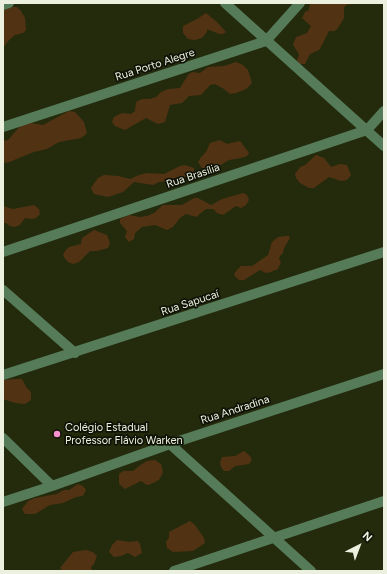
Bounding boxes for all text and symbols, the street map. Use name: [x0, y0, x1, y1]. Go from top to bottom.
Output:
street label: Rua Porto Alegre: [113, 46, 197, 84]
street label: Rua Brasília: [165, 161, 221, 191]
street label: Rua Sapucaí: [159, 287, 221, 319]
street label: Rua Andradina: [199, 393, 271, 427]
place label: Colégio Estadual Professor Flávio Warken: [65, 421, 183, 447]
marker: Colégio Estadual Professor Flávio Warken: [52, 429, 62, 439]
north arrow: [339, 526, 379, 566]
text: N: [360, 529, 375, 544]

